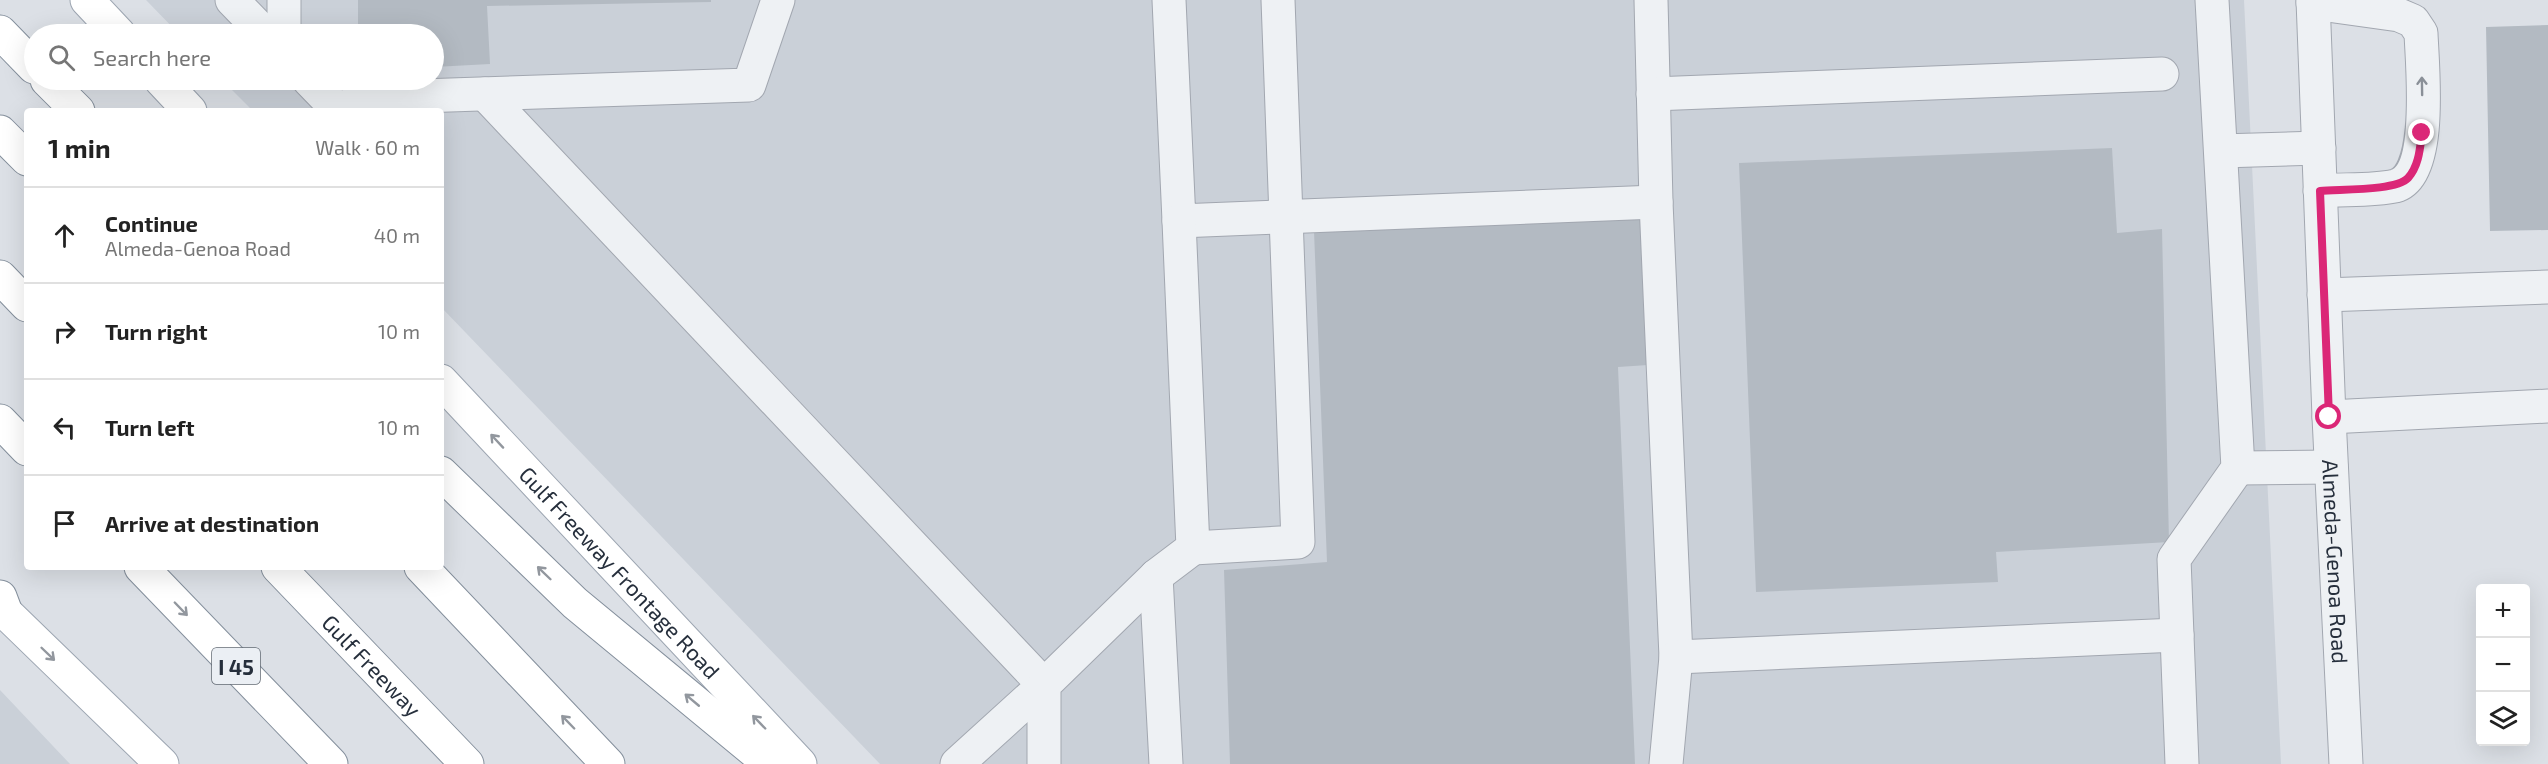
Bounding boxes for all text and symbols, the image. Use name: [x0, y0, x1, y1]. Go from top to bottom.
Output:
search box: [24, 24, 444, 90]
icon: search: [45, 41, 78, 74]
text: Search here: [93, 44, 211, 70]
one-way arrow: [2416, 77, 2428, 97]
route end: [2408, 119, 2434, 145]
text: 1 min: [48, 132, 111, 163]
text: Walk · 60 m: [315, 135, 420, 159]
text: Continue: [105, 210, 198, 236]
icon: ahead: [48, 219, 81, 252]
text: 40 m: [374, 223, 420, 247]
text: Almeda-Genoa Road: [105, 236, 291, 260]
icon: right: [48, 315, 81, 348]
text: Turn right: [105, 318, 207, 344]
text: 10 m: [378, 319, 420, 343]
route start: [2315, 403, 2341, 429]
icon: left: [48, 411, 81, 444]
text: Turn left: [105, 414, 194, 440]
text: 10 m: [378, 415, 420, 439]
one-way arrow: [490, 434, 504, 449]
street label: Almeda-Genoa Road: [2318, 459, 2354, 664]
street label: Gulf Freeway Frontage Road: [515, 461, 726, 684]
icon: arrive: [48, 507, 81, 540]
text: Arrive at destination: [105, 510, 319, 536]
one-way arrow: [537, 567, 552, 581]
map controls: [2476, 584, 2530, 746]
button: +: [2476, 584, 2530, 638]
one-way arrow: [174, 602, 189, 617]
street label: Gulf Freeway: [317, 609, 427, 722]
button: −: [2476, 638, 2530, 692]
one-way arrow: [41, 647, 56, 661]
road number: I 45: [212, 648, 260, 684]
button: layers: [2476, 692, 2530, 746]
one-way arrow: [685, 693, 700, 707]
one-way arrow: [561, 714, 575, 729]
one-way arrow: [752, 714, 766, 729]

